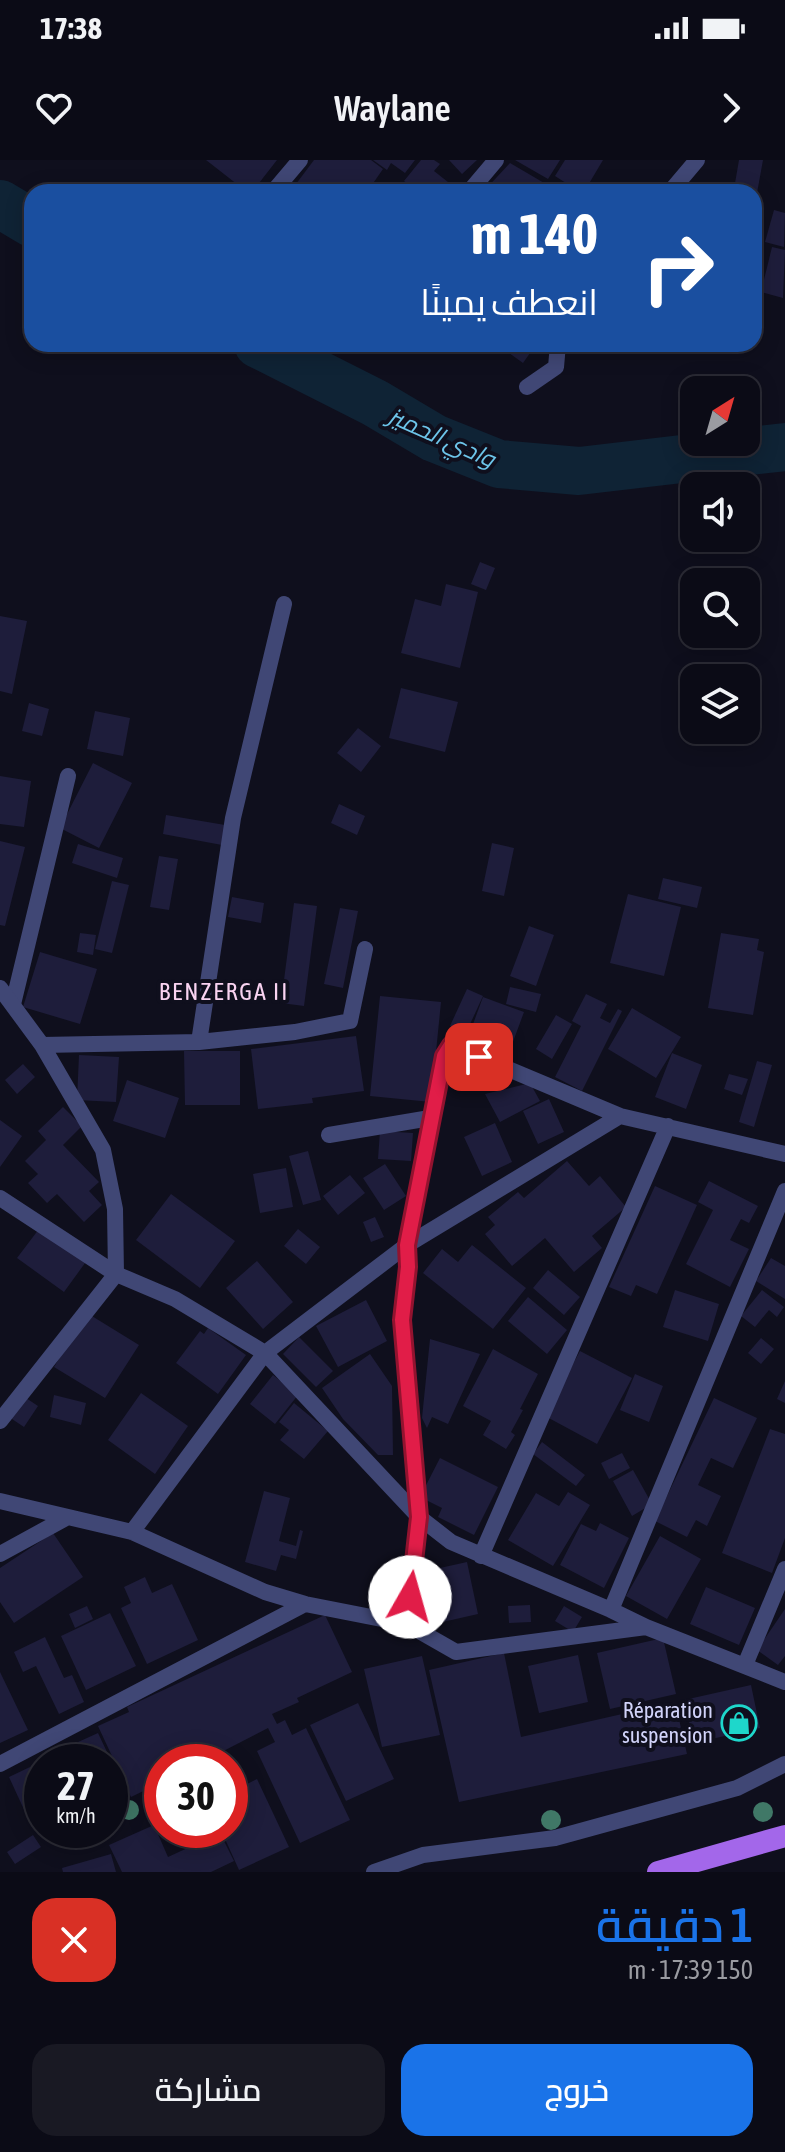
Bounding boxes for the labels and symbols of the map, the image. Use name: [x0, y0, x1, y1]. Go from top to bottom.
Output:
north arrow: [680, 376, 760, 456]
water label: وادي الحميز: [379, 400, 501, 479]
district label: BENZERGA II: [159, 978, 289, 1005]
pin: [445, 1023, 513, 1091]
position arrow: [368, 1555, 452, 1639]
place label: Réparation suspension: [622, 1697, 713, 1748]
shop icon: Réparation suspension: [720, 1704, 758, 1742]
speed limit sign: 30: [144, 1744, 248, 1848]

